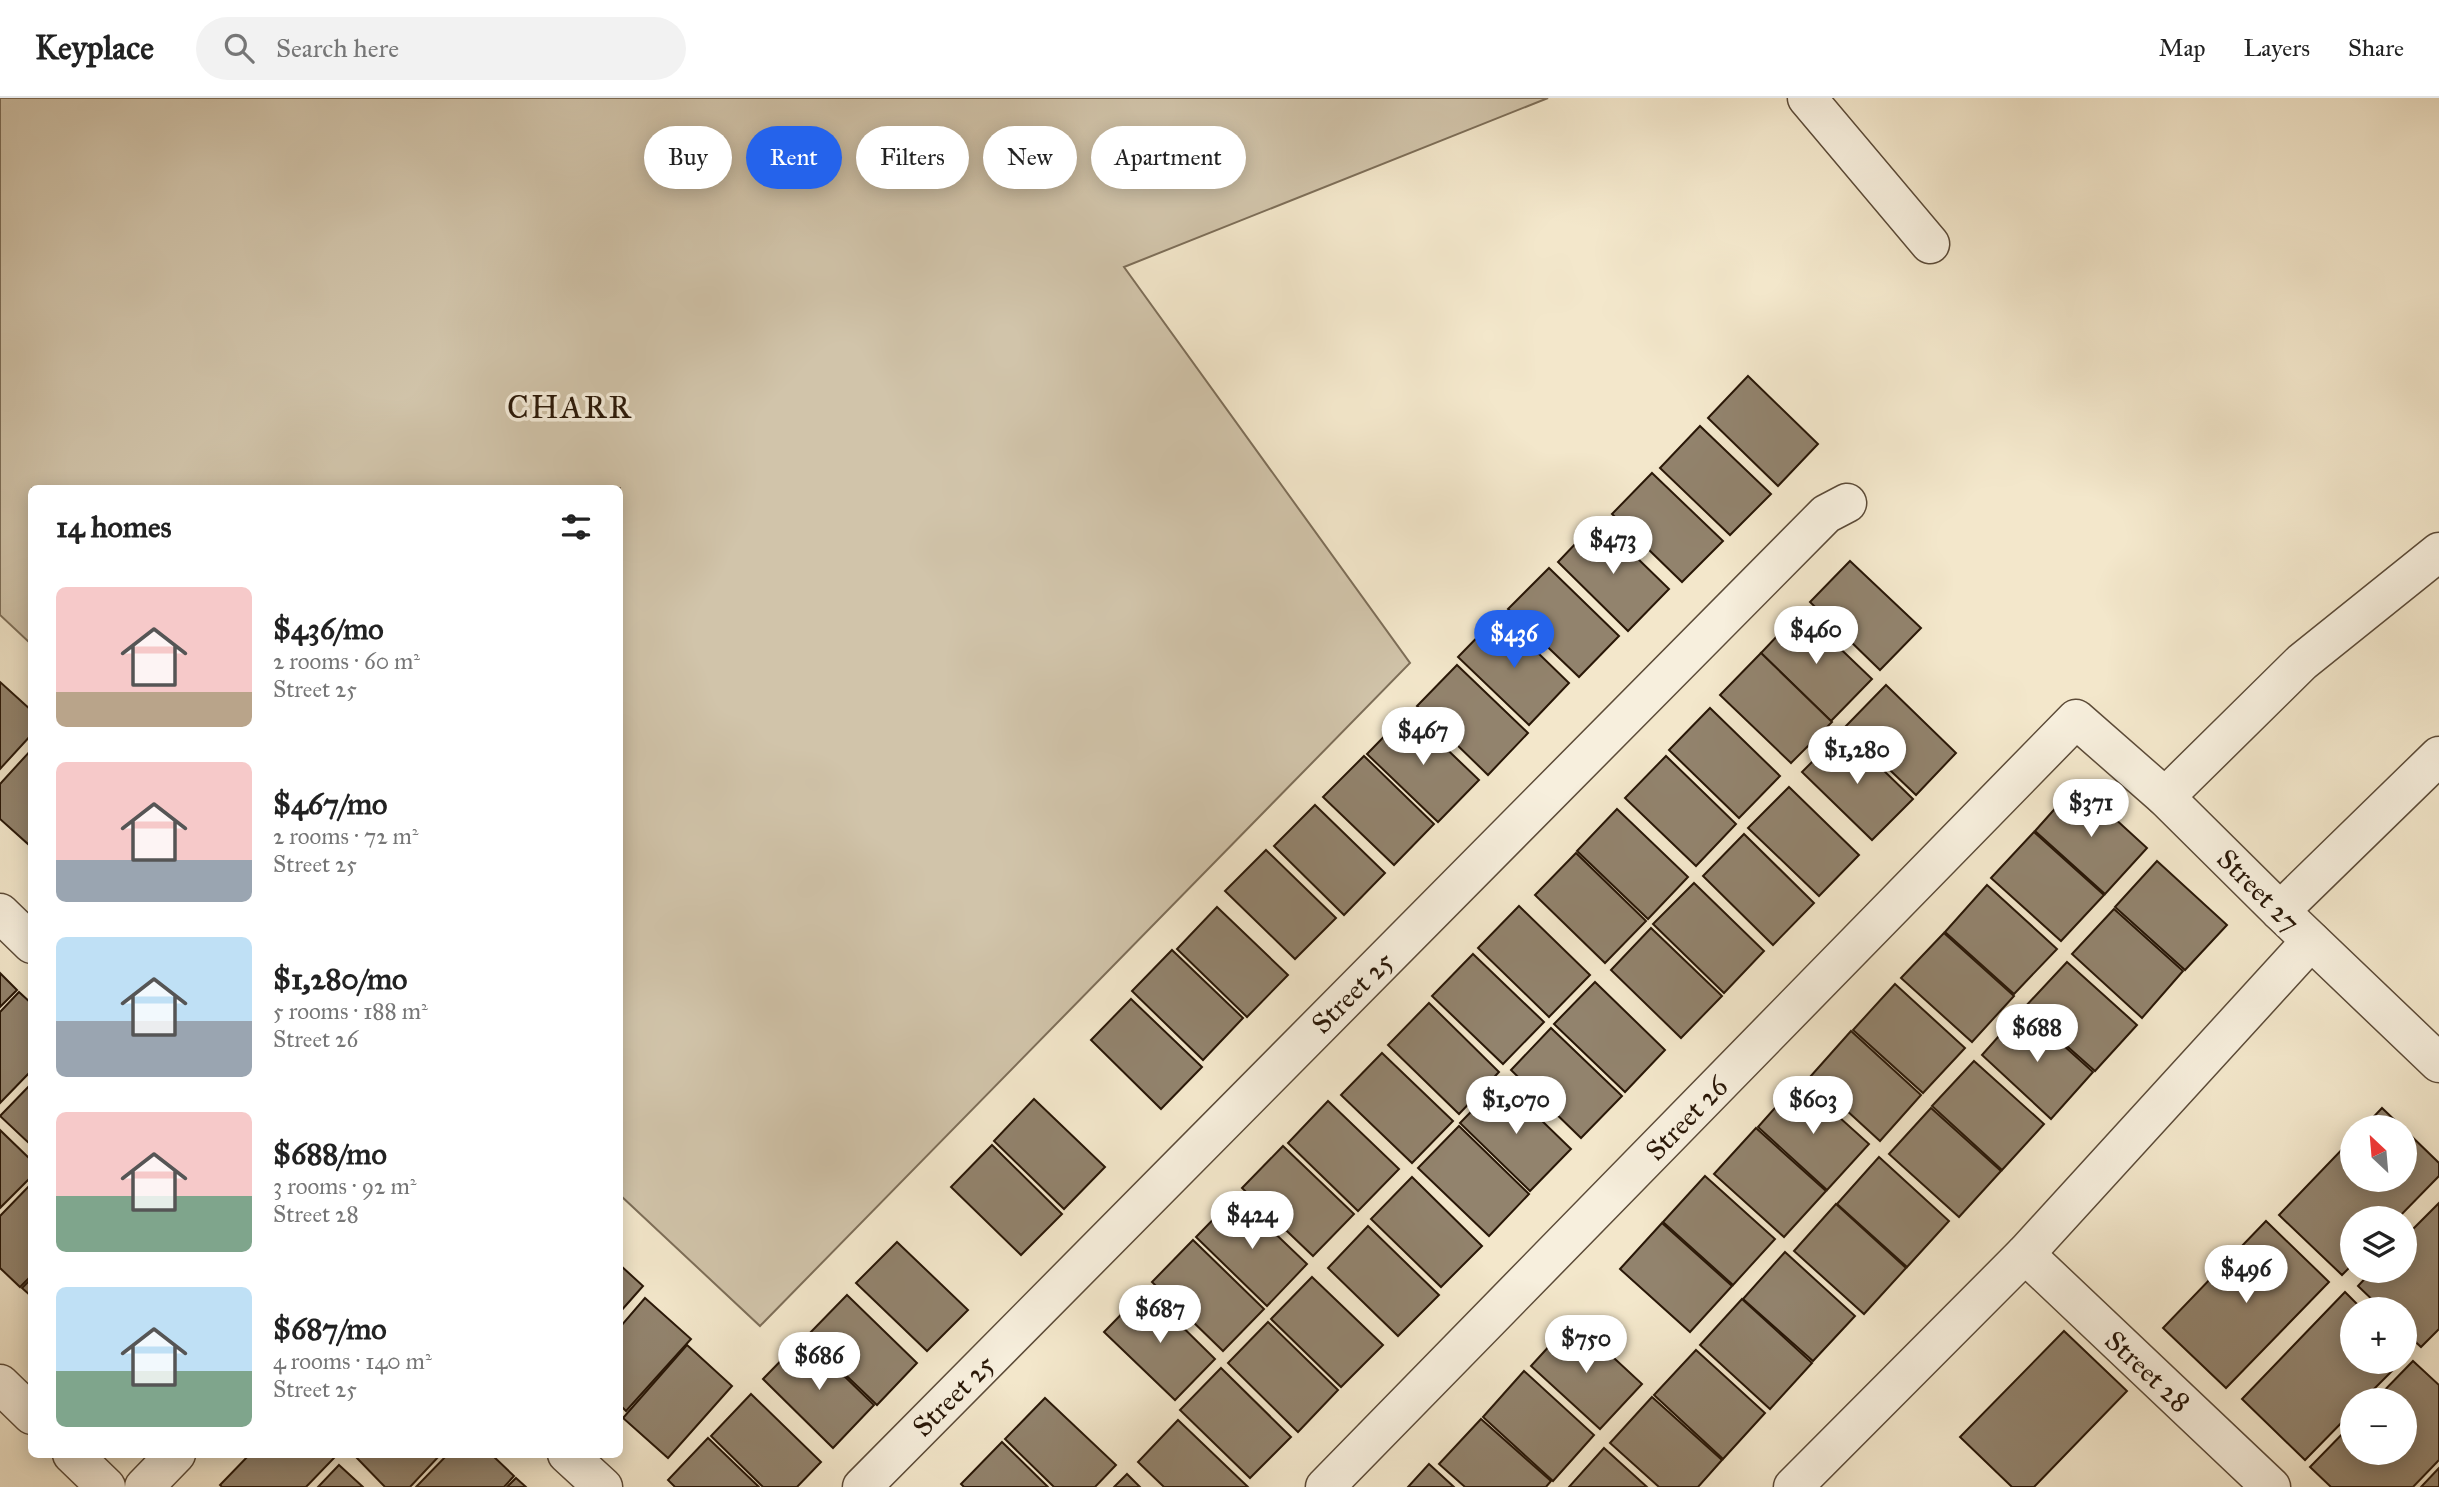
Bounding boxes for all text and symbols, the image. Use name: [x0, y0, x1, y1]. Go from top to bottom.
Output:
search box: [196, 17, 686, 80]
text: Keyplace: [35, 28, 154, 68]
icon: search: [220, 29, 258, 67]
text: Search here: [276, 32, 399, 64]
text: Map: [2159, 33, 2206, 63]
text: Layers: [2244, 33, 2310, 63]
text: Share: [2348, 33, 2404, 63]
chip: Buy: [644, 126, 732, 189]
chip: Rent: [746, 126, 842, 189]
chip: Filters: [856, 126, 969, 189]
chip: New: [983, 126, 1077, 189]
chip: Apartment: [1091, 126, 1246, 189]
district label: CHARR: [507, 388, 633, 427]
icon: filters: [557, 508, 595, 546]
text: 14 homes: [56, 509, 171, 545]
pin: $473: [1572, 517, 1654, 576]
text: $473: [1589, 525, 1637, 553]
pin: $460: [1775, 606, 1857, 666]
pin: $436: [1473, 610, 1555, 670]
text: $436/mo: [273, 611, 384, 647]
icon: home: [112, 615, 196, 699]
text: $460: [1790, 615, 1842, 643]
text: $436: [1490, 619, 1538, 647]
text: 2 rooms · 60 m²: [273, 647, 420, 675]
text: Street 25: [273, 675, 357, 703]
pin: $467: [1382, 708, 1464, 767]
text: $467: [1398, 716, 1448, 744]
pin: $1,280: [1800, 726, 1914, 786]
text: $1,280: [1824, 735, 1890, 763]
pin: $371: [2050, 780, 2132, 839]
text: $467/mo: [273, 786, 387, 822]
text: $371: [2069, 788, 2113, 816]
icon: home: [112, 790, 196, 874]
text: 2 rooms · 72 m²: [273, 822, 418, 850]
street label: Street 27: [2210, 841, 2308, 939]
text: Street 25: [273, 850, 357, 878]
street label: Street 25: [1304, 944, 1401, 1041]
text: $1,280/mo: [273, 961, 407, 997]
icon: home: [112, 965, 196, 1049]
text: 5 rooms · 188 m²: [273, 997, 428, 1025]
pin: $688: [1996, 1004, 2078, 1064]
text: $688: [2012, 1013, 2062, 1041]
text: Street 26: [273, 1025, 358, 1053]
street label: Street 26: [1638, 1068, 1736, 1168]
pin: $1,070: [1459, 1076, 1573, 1136]
pin: $603: [1772, 1076, 1854, 1136]
text: $1,070: [1482, 1085, 1550, 1113]
text: $603: [1789, 1085, 1837, 1113]
north arrow: [2340, 1115, 2417, 1192]
map controls: [2340, 1115, 2417, 1465]
text: $688/mo: [273, 1136, 387, 1172]
icon: home: [112, 1140, 196, 1224]
text: 3 rooms · 92 m²: [273, 1172, 416, 1200]
pin: $424: [1211, 1192, 1293, 1251]
text: Street 28: [273, 1200, 359, 1228]
text: $424: [1227, 1200, 1277, 1228]
button: layers: [2340, 1206, 2417, 1283]
pin: $496: [2205, 1246, 2287, 1305]
text: $496: [2221, 1254, 2271, 1282]
pin: $687: [1119, 1286, 1201, 1345]
text: $687: [1135, 1294, 1185, 1322]
button: +: [2340, 1297, 2417, 1374]
text: $687/mo: [273, 1311, 387, 1347]
icon: home: [112, 1315, 196, 1399]
pin: $750: [1545, 1316, 1627, 1375]
street label: Street 28: [2098, 1323, 2198, 1420]
text: $750: [1561, 1324, 1611, 1352]
pin: $686: [778, 1332, 860, 1392]
text: $686: [794, 1341, 844, 1369]
text: 4 rooms · 140 m²: [273, 1347, 432, 1375]
street label: Street 25: [905, 1347, 1002, 1444]
text: Street 25: [273, 1375, 357, 1403]
button: −: [2340, 1388, 2417, 1465]

